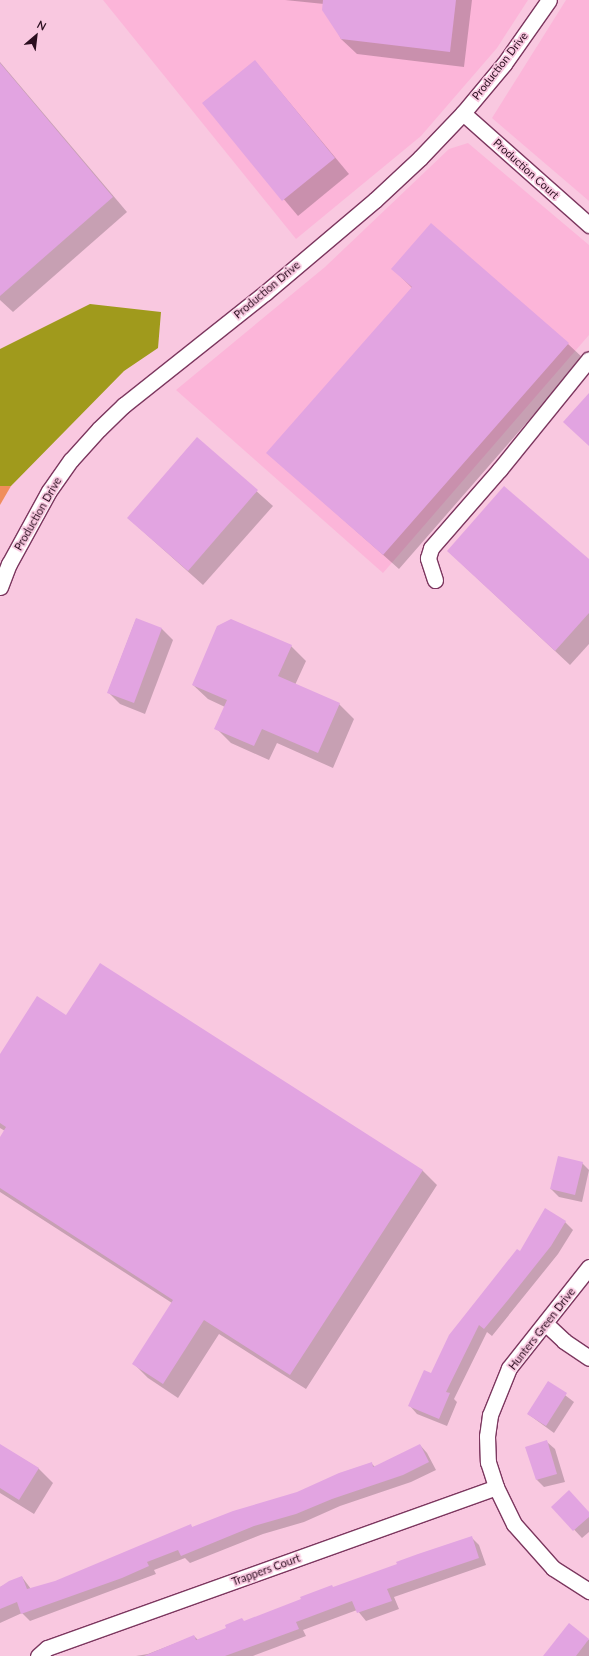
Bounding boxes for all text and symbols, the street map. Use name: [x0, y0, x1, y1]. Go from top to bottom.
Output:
north arrow: [16, 16, 56, 56]
text: N: [35, 17, 49, 33]
street label: Production Drive: [469, 30, 531, 102]
street label: Production Court: [491, 136, 561, 202]
street label: Production Drive: [231, 259, 303, 321]
street label: Production Drive: [12, 475, 64, 553]
street label: Hunters Green Drive: [506, 1285, 578, 1373]
street label: Trappers Court: [230, 1552, 302, 1588]

